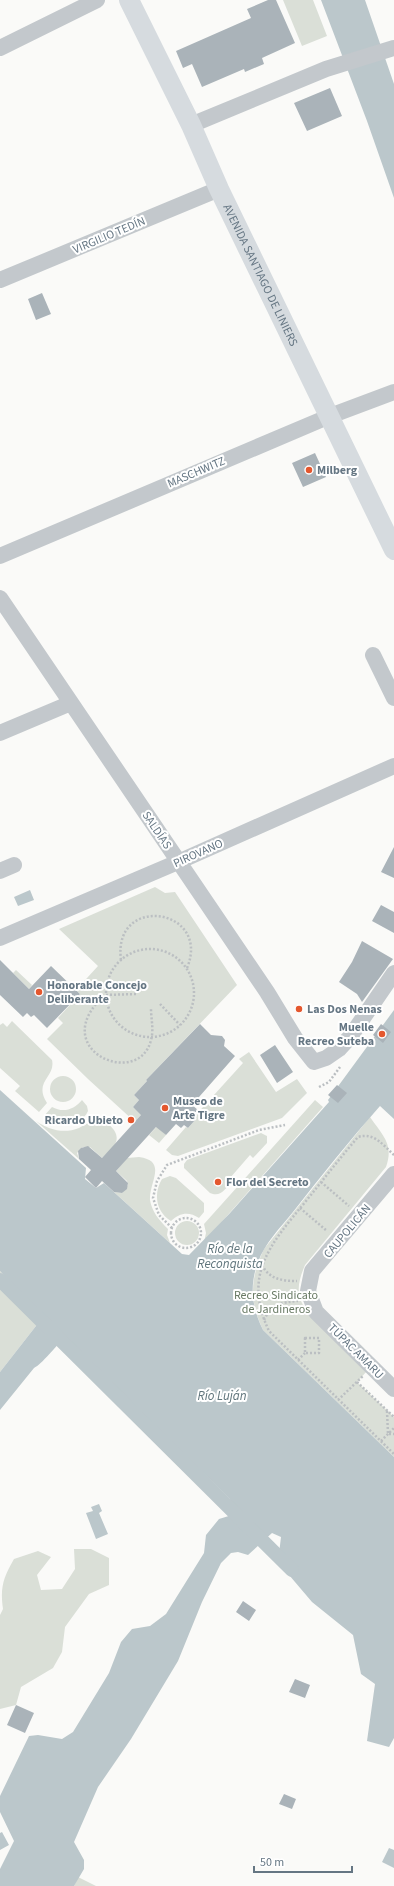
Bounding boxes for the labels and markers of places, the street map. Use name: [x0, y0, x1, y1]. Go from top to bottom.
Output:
place label: Milberg: [317, 462, 358, 479]
marker: Milberg: [304, 465, 314, 475]
place label: Honorable Concejo Deliberante: [47, 977, 147, 1008]
marker: Honorable Concejo Deliberante: [34, 987, 44, 997]
place label: Las Dos Nenas: [307, 1001, 382, 1018]
marker: Las Dos Nenas: [294, 1004, 304, 1014]
place label: Muelle Recreo Suteba: [298, 1019, 374, 1050]
marker: Muelle Recreo Suteba: [377, 1029, 387, 1039]
place label: Museo de Arte Tigre: [172, 1093, 225, 1124]
marker: Museo de Arte Tigre: [160, 1103, 170, 1113]
place label: Ricardo Ubieto: [45, 1112, 123, 1129]
marker: Ricardo Ubieto: [126, 1115, 136, 1125]
place label: Flor del Secreto: [226, 1174, 309, 1191]
marker: Flor del Secreto: [213, 1177, 223, 1187]

